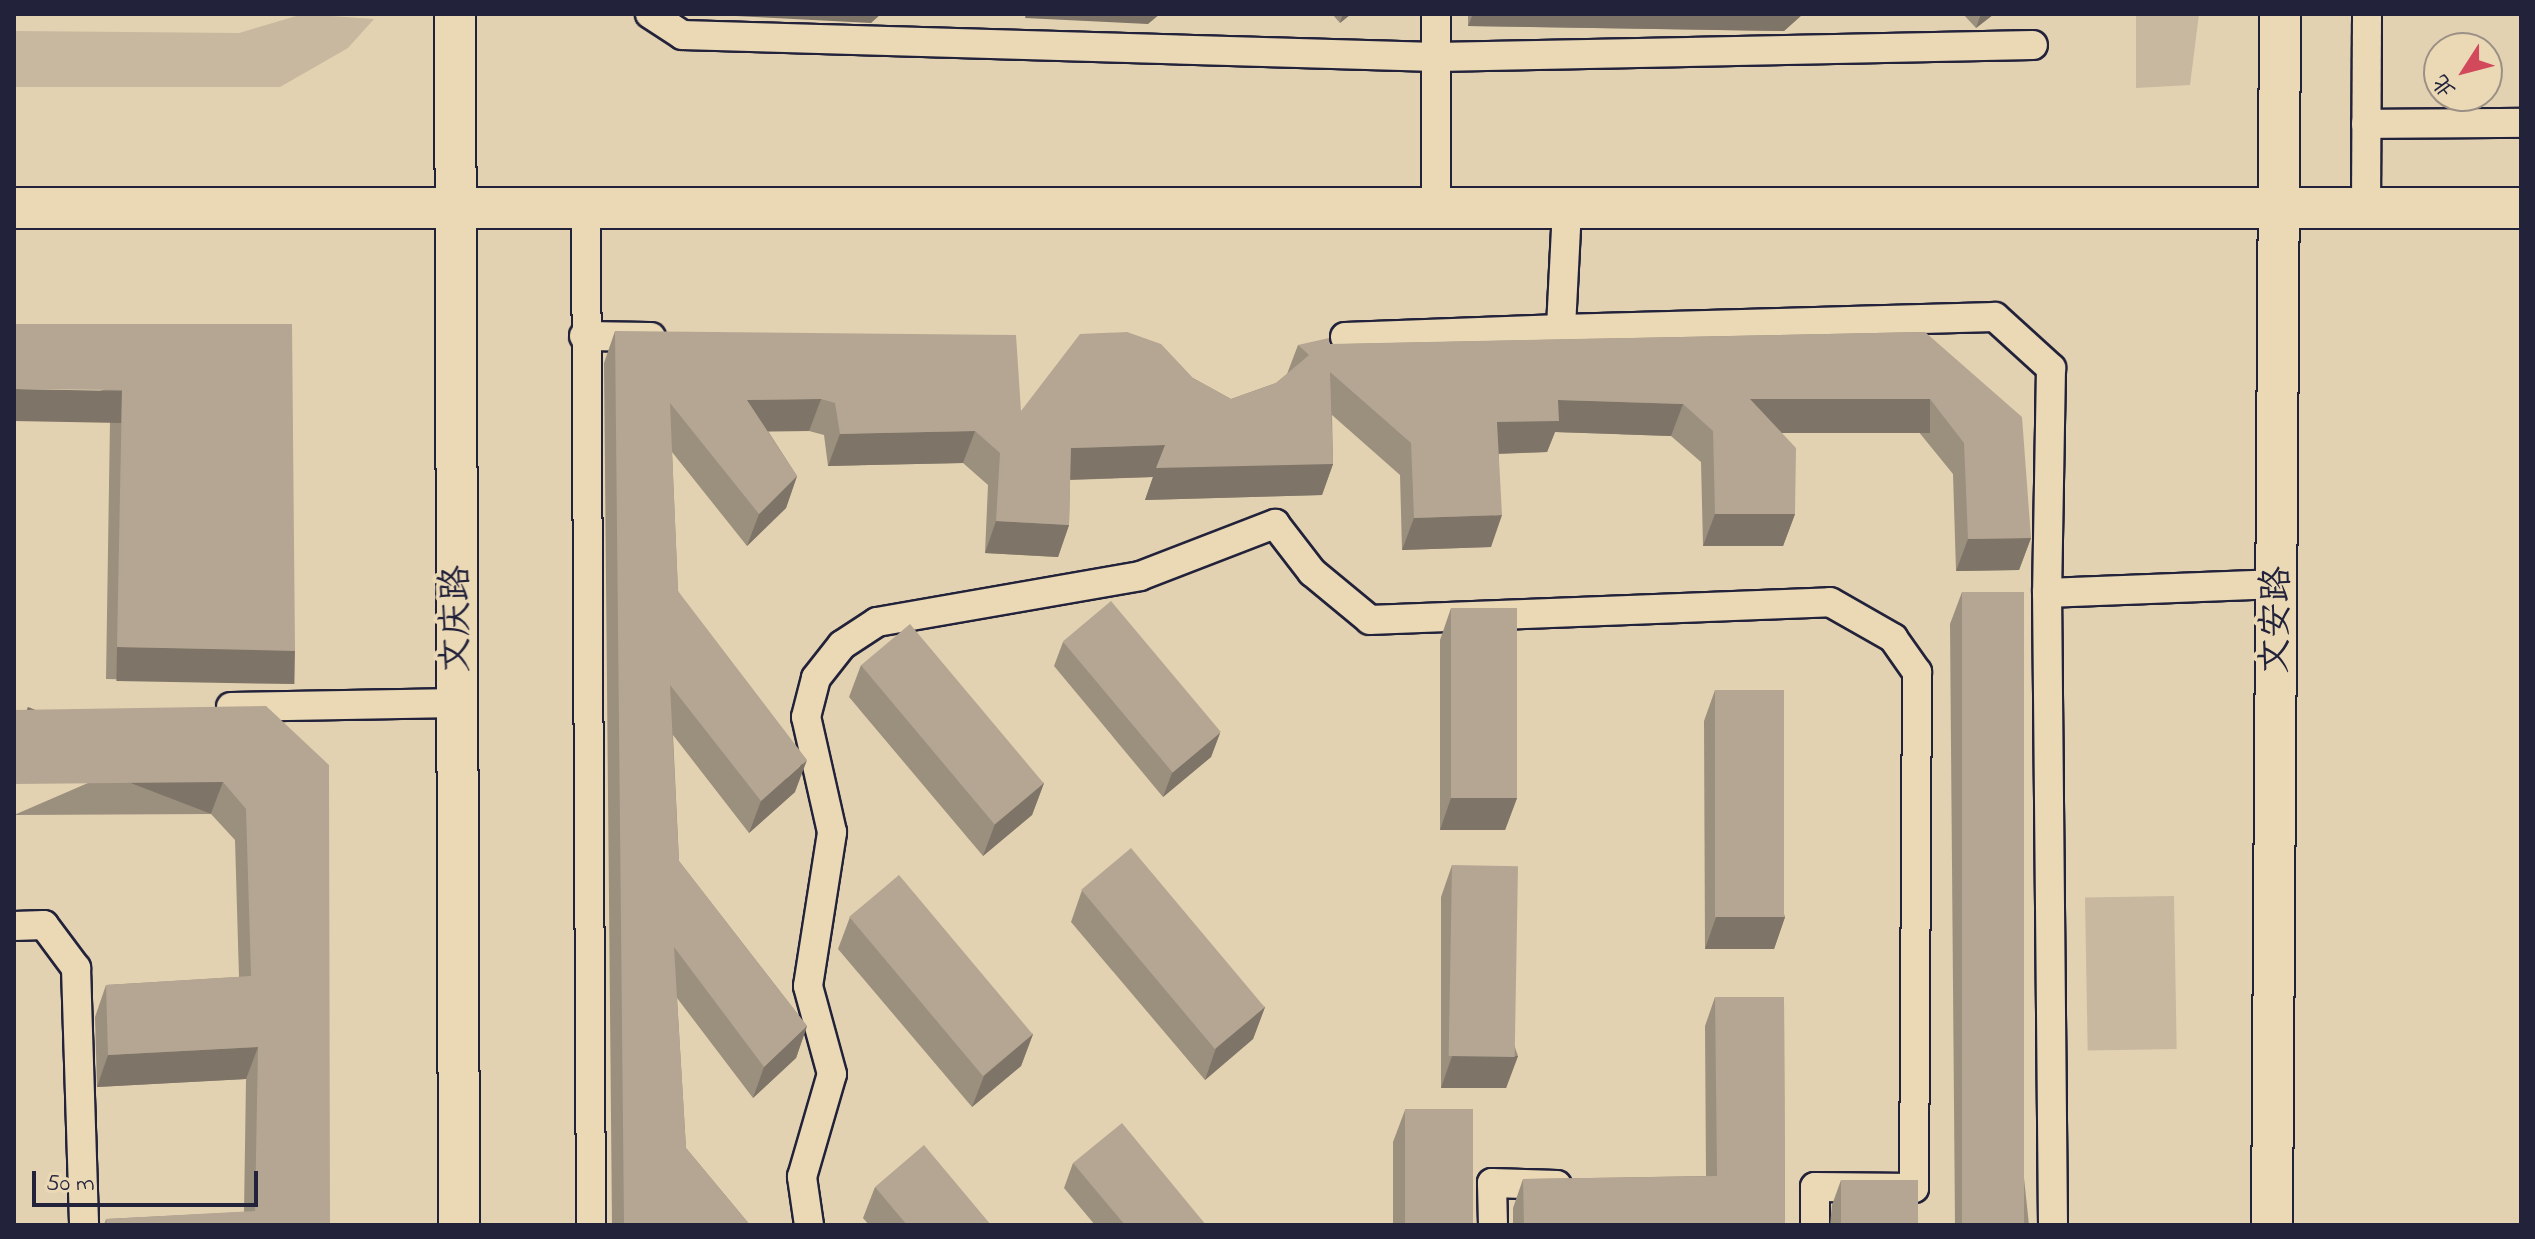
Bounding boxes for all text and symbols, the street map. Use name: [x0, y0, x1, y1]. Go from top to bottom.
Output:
north arrow: [2423, 32, 2503, 112]
text: 北: [2426, 67, 2465, 103]
street label: 文庆路: [436, 565, 480, 673]
street label: 文安路: [2255, 566, 2301, 674]
scale bar: [36, 1155, 262, 1205]
text: 50 m: [46, 1167, 95, 1202]

